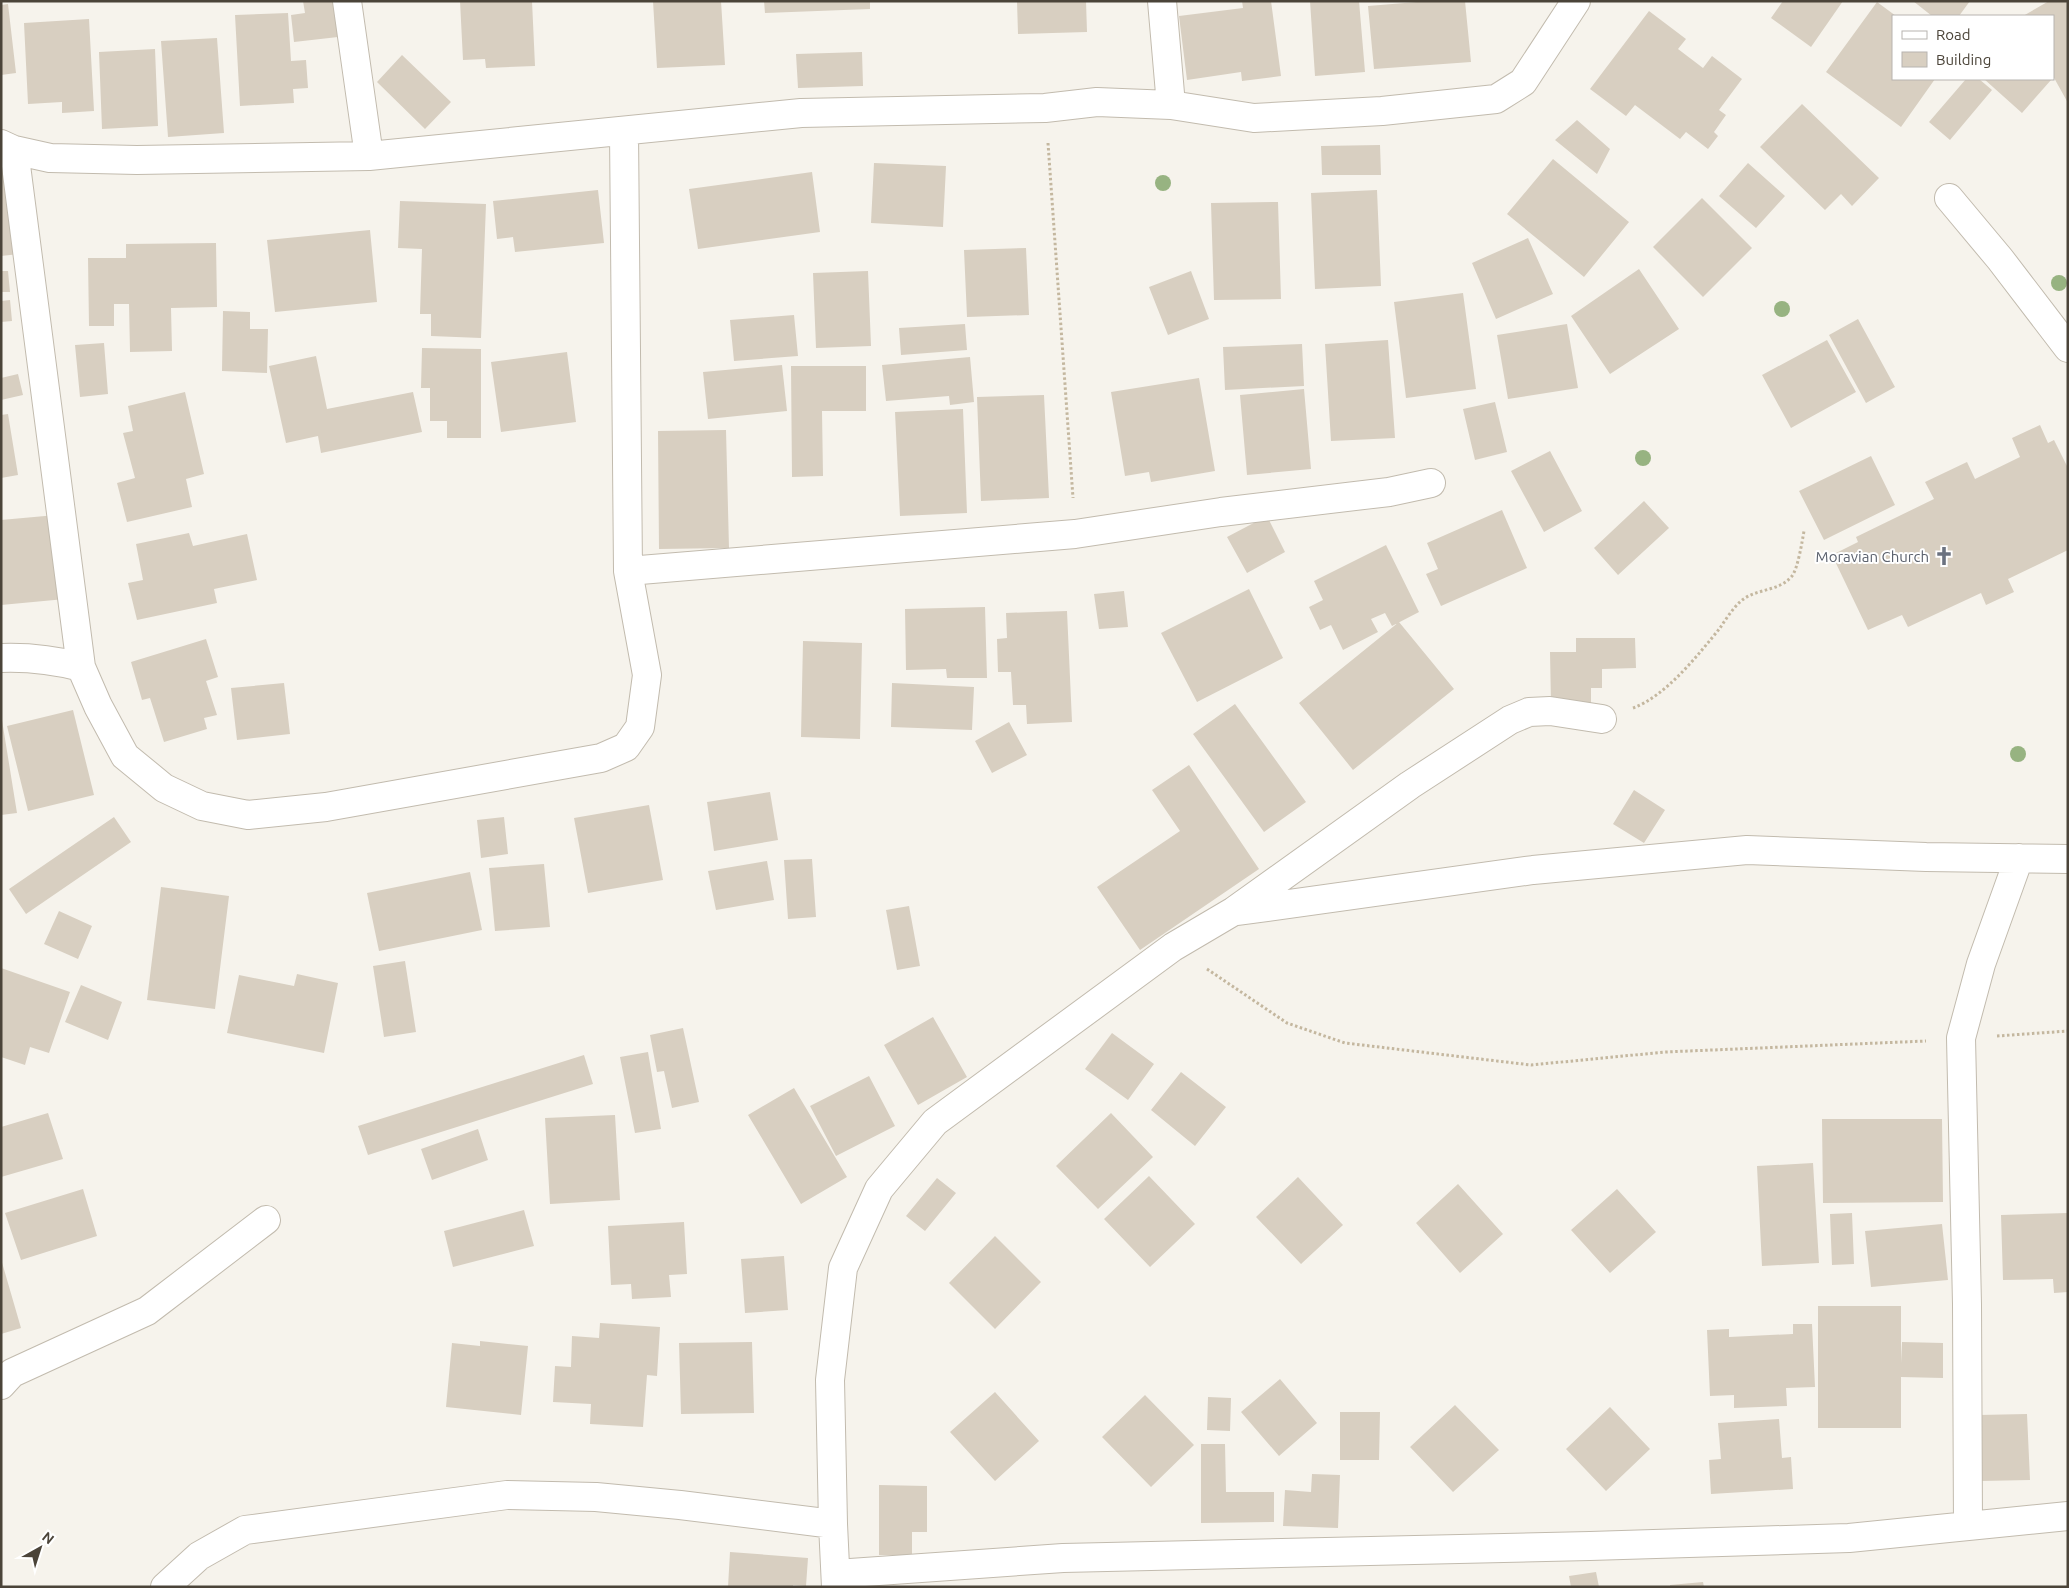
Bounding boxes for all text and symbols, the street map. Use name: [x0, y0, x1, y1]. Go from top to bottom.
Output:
legend: [1892, 15, 2054, 80]
text: Road: [1936, 26, 1971, 43]
text: Building: [1936, 51, 1991, 68]
church icon: Moravian Church: [1933, 545, 1955, 567]
place label: Moravian Church: [1816, 548, 1929, 565]
north arrow: [15, 1523, 65, 1573]
text: N: [39, 1528, 57, 1547]

